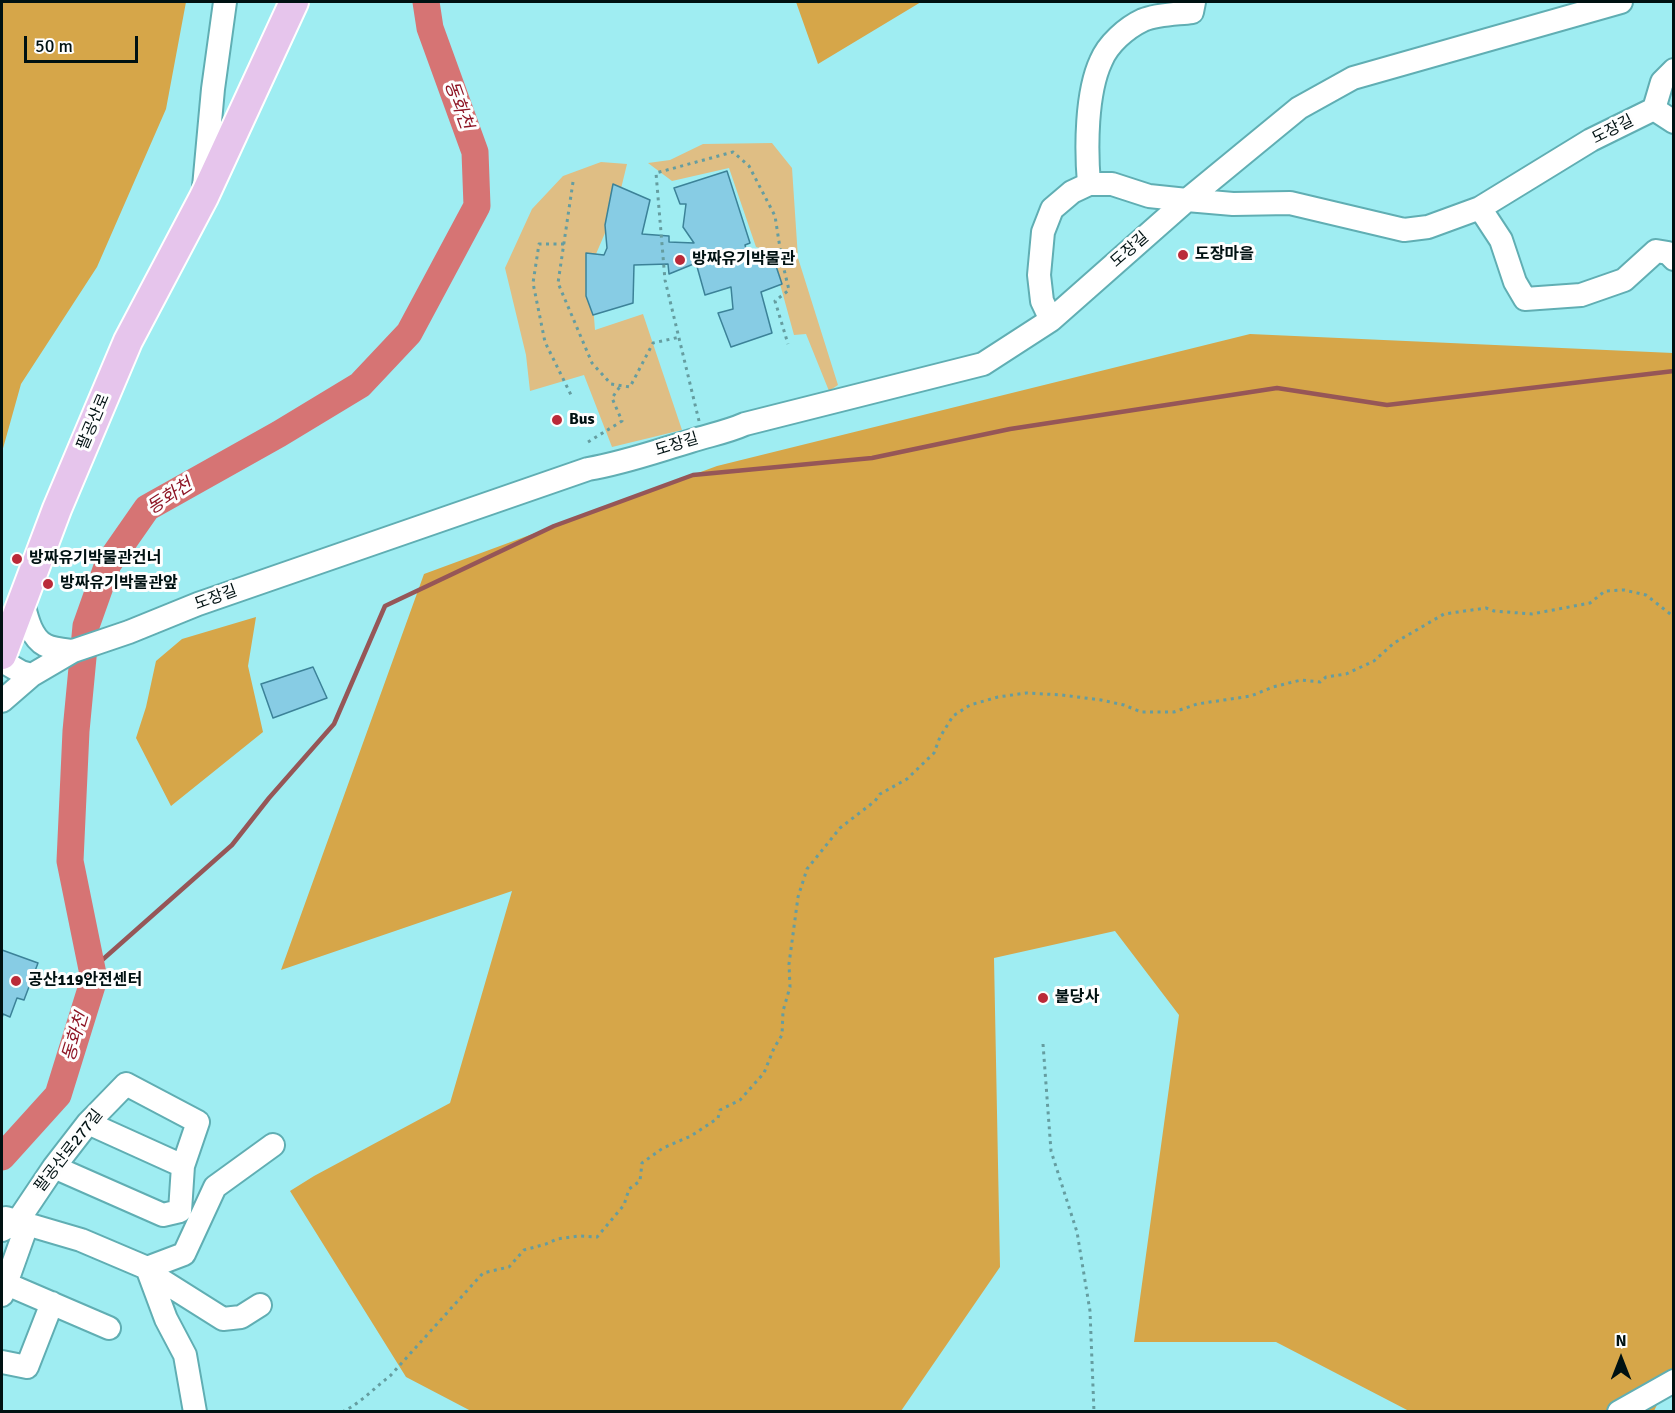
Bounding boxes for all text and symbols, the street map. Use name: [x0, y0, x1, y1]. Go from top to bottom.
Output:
scale bar: [27, 24, 141, 62]
text: 50 m: [35, 35, 73, 57]
water label: 동화천: [439, 78, 477, 132]
street label: 도장길: [1589, 111, 1637, 149]
street label: 도장길: [1107, 228, 1153, 272]
place label: 도장마을: [1195, 245, 1254, 265]
marker: 도장마을: [1176, 248, 1190, 262]
place label: 방짜유기박물관: [692, 250, 795, 270]
marker: 방짜유기박물관: [673, 253, 687, 267]
street label: 팔공산로: [74, 391, 114, 453]
place label: Bus: [569, 410, 595, 430]
marker: Bus: [550, 413, 564, 427]
street label: 도장길: [653, 429, 701, 461]
water label: 동화천: [143, 474, 197, 520]
place label: 방짜유기박물관건너: [29, 549, 161, 569]
marker: 방짜유기박물관건너: [10, 552, 24, 566]
place label: 방짜유기박물관앞: [60, 574, 178, 594]
marker: 방짜유기박물관앞: [41, 577, 55, 591]
street label: 도장길: [192, 581, 240, 615]
place label: 공산119안전센터: [28, 971, 142, 991]
marker: 공산119안전센터: [9, 974, 23, 988]
place label: 불당사: [1055, 988, 1099, 1008]
marker: 불당사: [1036, 991, 1050, 1005]
water label: 동화천: [58, 1010, 94, 1064]
street label: 팔공산로277길: [31, 1106, 107, 1196]
north arrow: [1591, 1329, 1651, 1389]
text: N: [1615, 1331, 1627, 1351]

